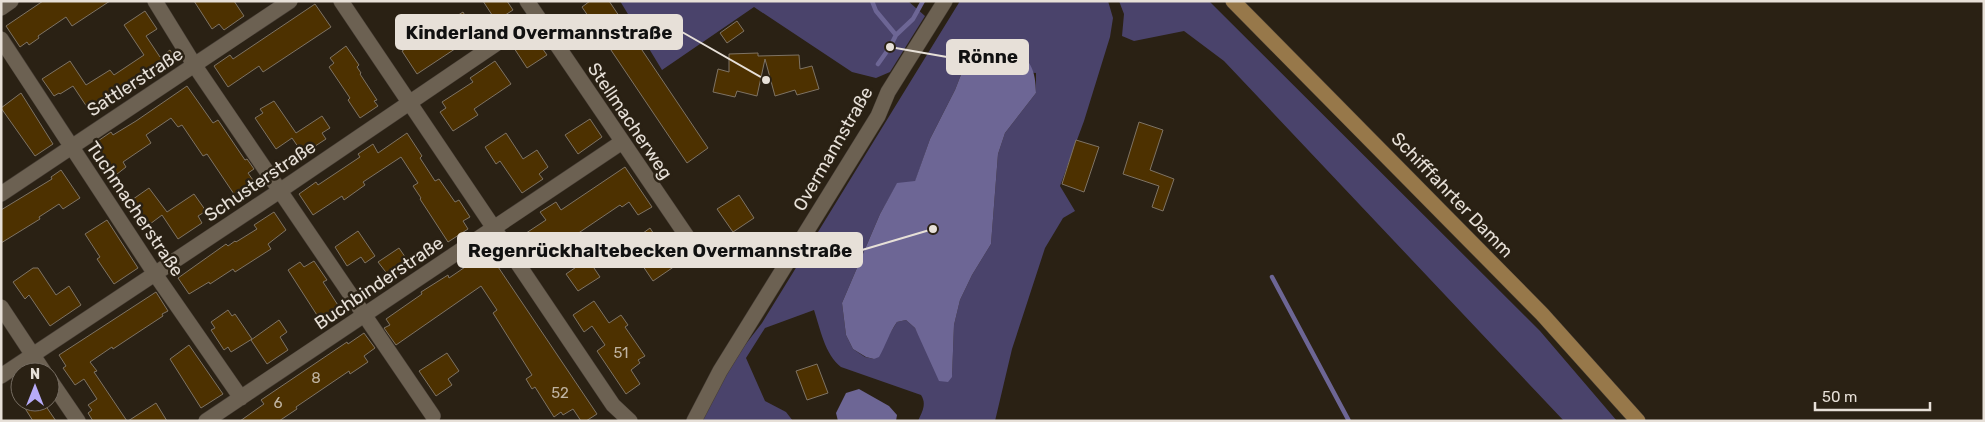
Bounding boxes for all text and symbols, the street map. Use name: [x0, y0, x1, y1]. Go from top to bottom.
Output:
callout: Kinderland Overmannstraße: [396, 15, 682, 49]
text: Kinderland Overmannstraße: [406, 21, 672, 44]
callout: Rönne: [947, 40, 1028, 74]
street label: Sattlerstraße: [83, 43, 187, 121]
text: Rönne: [958, 45, 1018, 68]
street label: Stellmacherweg: [583, 59, 677, 183]
street label: Overmannstraße: [788, 83, 878, 215]
street label: Schifffahrter Damm: [1387, 128, 1517, 262]
street label: Schusterstraße: [200, 136, 320, 226]
street label: Tuchmacherstraße: [82, 137, 188, 281]
street label: Buchbinderstraße: [310, 232, 448, 334]
callout: Regenrückhaltebecken Overmannstraße: [458, 233, 862, 267]
text: Regenrückhaltebecken Overmannstraße: [468, 239, 852, 262]
house number: 51: [613, 344, 629, 362]
north arrow: [10, 362, 60, 412]
text: N: [30, 366, 40, 383]
house number: 8: [311, 369, 321, 387]
scale bar: [1815, 380, 1930, 412]
house number: 52: [551, 384, 569, 402]
text: 50 m: [1822, 388, 1857, 406]
house number: 6: [273, 394, 283, 412]

